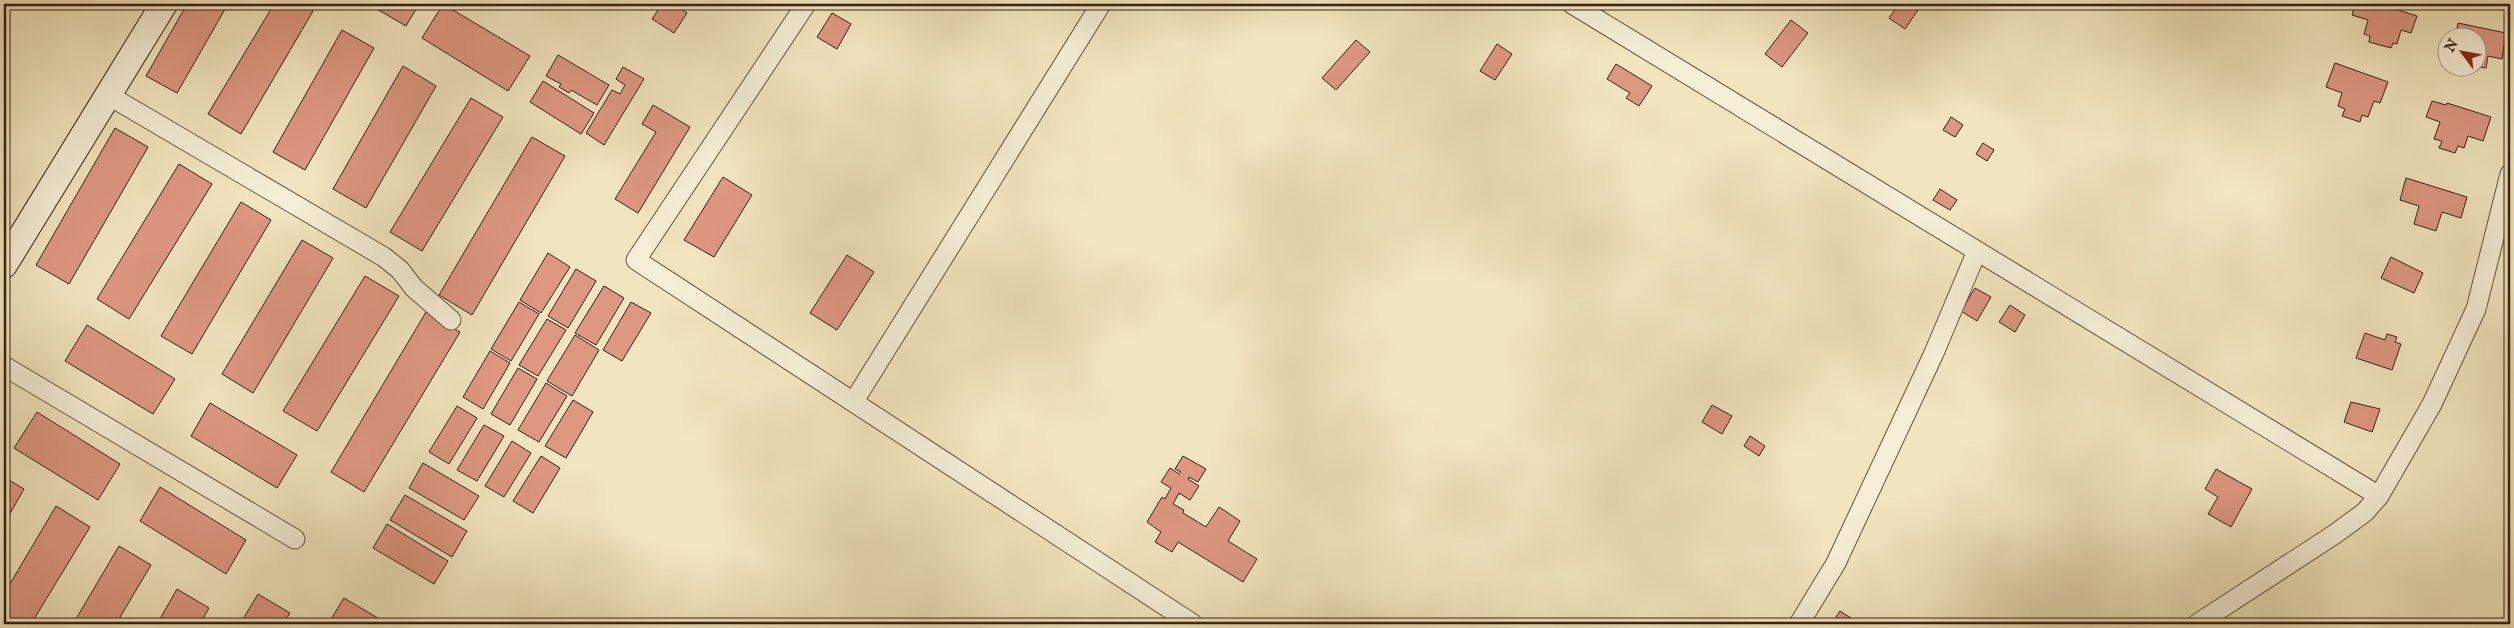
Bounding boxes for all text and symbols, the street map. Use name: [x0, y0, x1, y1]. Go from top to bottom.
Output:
north arrow: [2436, 28, 2486, 78]
text: N: [2440, 36, 2463, 56]

